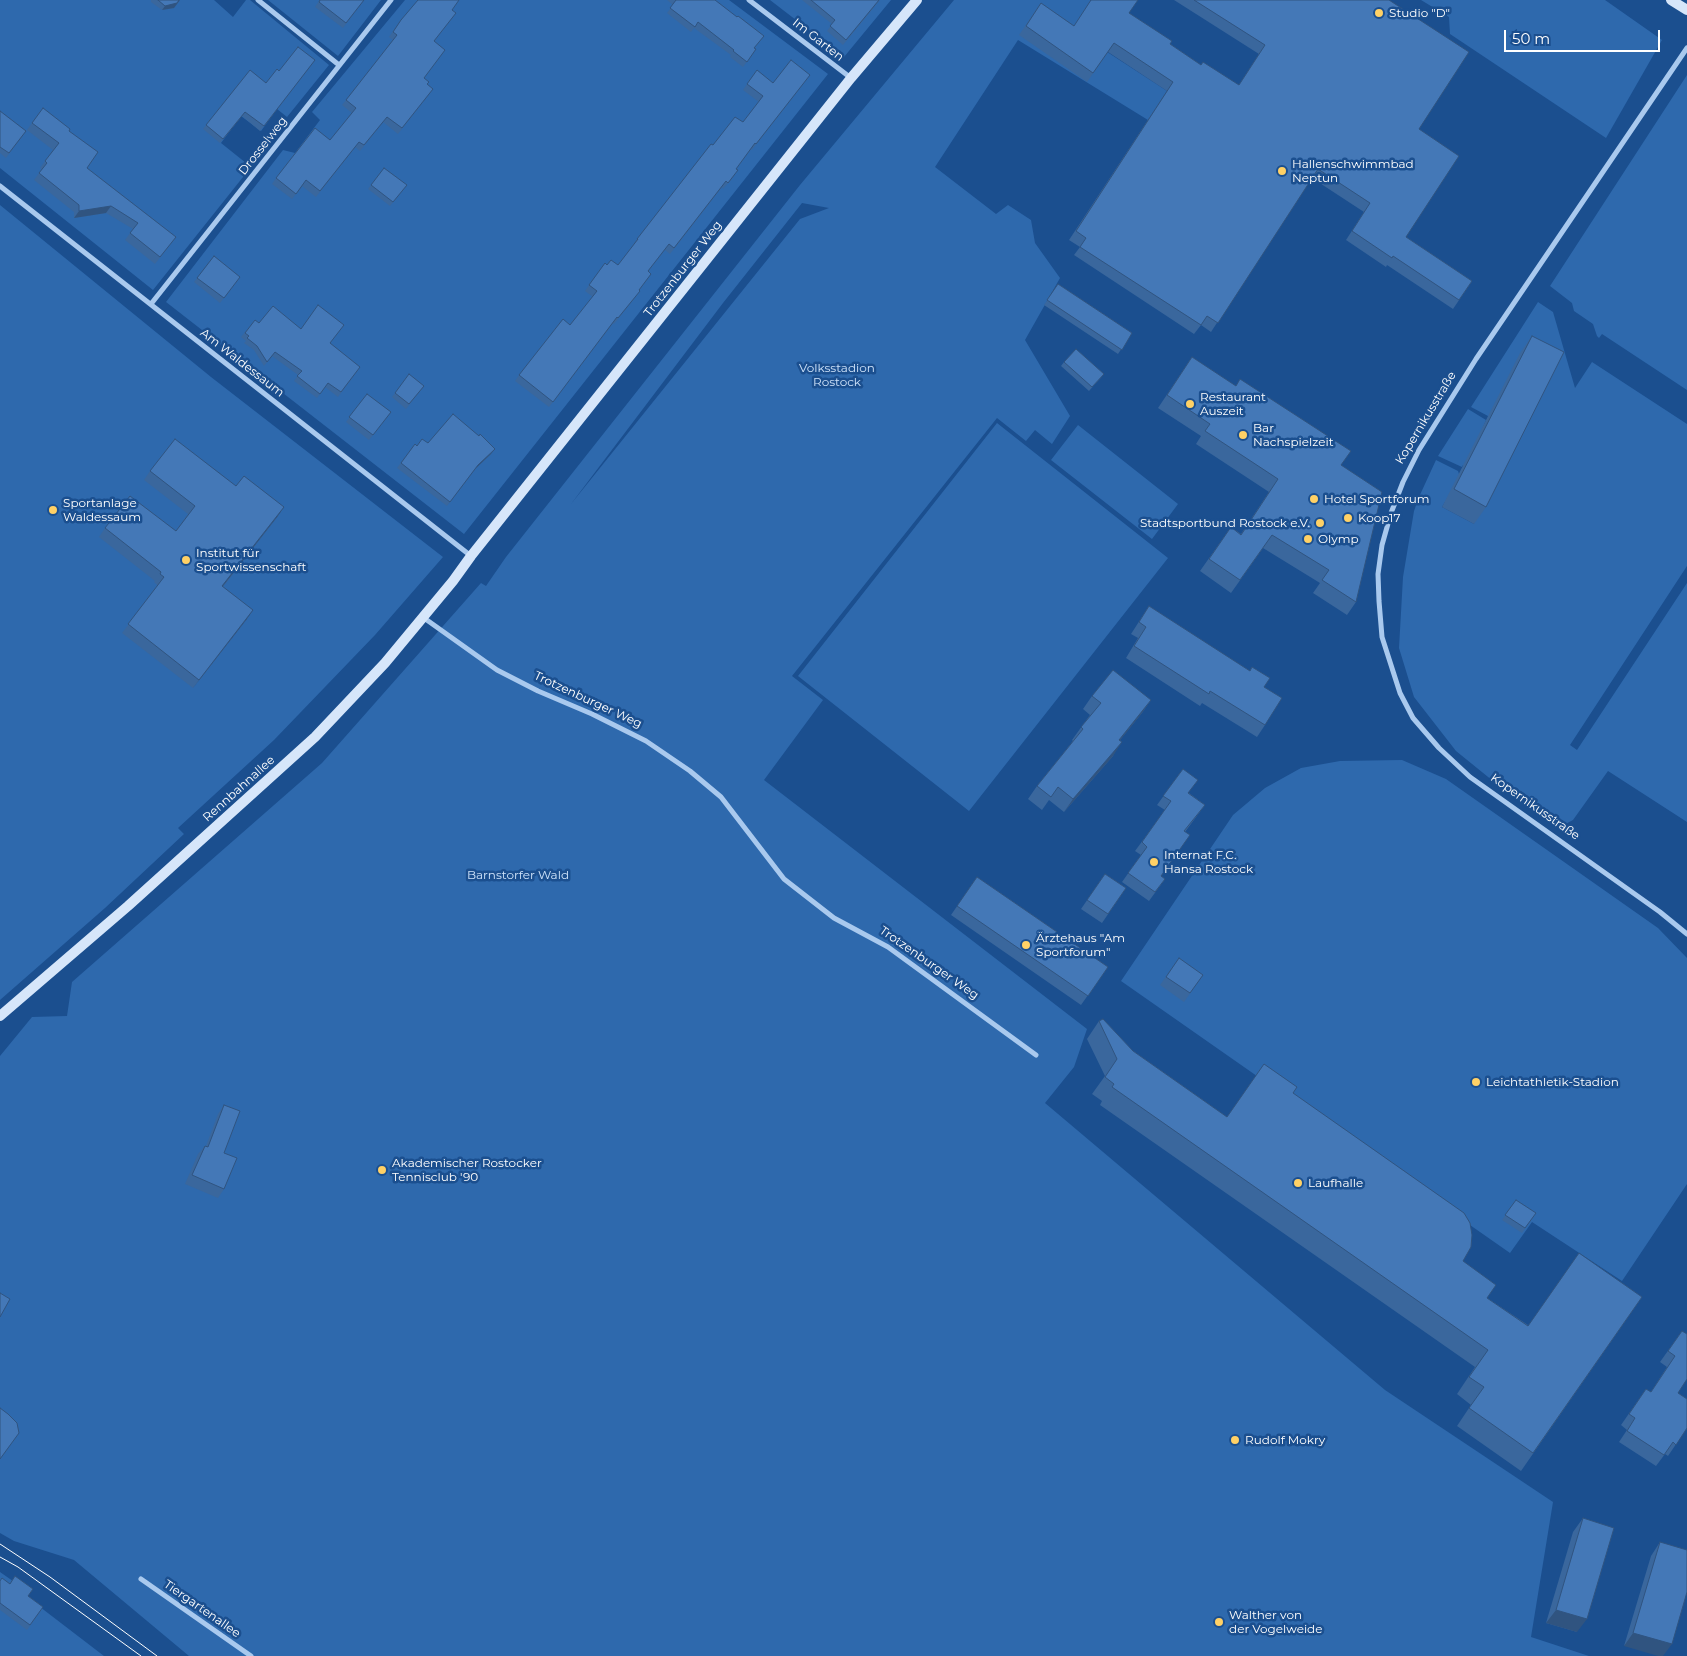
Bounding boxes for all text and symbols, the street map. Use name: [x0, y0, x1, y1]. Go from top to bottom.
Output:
place label: Studio "D": [1389, 6, 1450, 20]
marker: Studio "D": [1373, 7, 1385, 19]
street label: Im Garten: [790, 16, 846, 64]
scale bar: [1507, 20, 1663, 52]
text: 50 m: [1512, 29, 1550, 48]
street label: Drosselweg: [236, 114, 290, 178]
place label: Hallenschwimmbad Neptun: [1292, 157, 1414, 185]
marker: Hallenschwimmbad Neptun: [1276, 165, 1288, 177]
street label: Trotzenburger Weg: [641, 218, 725, 320]
street label: Am Waldessaum: [197, 326, 287, 400]
park label: Volksstadion Rostock: [799, 361, 875, 389]
street label: Kopernikusstraße: [1393, 369, 1459, 467]
place label: Restaurant Auszeit: [1200, 390, 1266, 418]
marker: Restaurant Auszeit: [1184, 398, 1196, 410]
place label: Bar Nachspielzeit: [1253, 421, 1334, 449]
marker: Bar Nachspielzeit: [1237, 429, 1249, 441]
place label: Hotel Sportforum: [1324, 492, 1430, 506]
marker: Hotel Sportforum: [1308, 493, 1320, 505]
place label: Sportanlage Waldessaum: [63, 496, 141, 524]
marker: Sportanlage Waldessaum: [47, 504, 59, 516]
place label: Koop17: [1358, 511, 1400, 525]
marker: Koop17: [1342, 512, 1354, 524]
place label: Stadtsportbund Rostock e.V.: [1140, 516, 1310, 530]
marker: Stadtsportbund Rostock e.V.: [1314, 517, 1326, 529]
place label: Olymp: [1318, 532, 1359, 546]
marker: Olymp: [1302, 533, 1314, 545]
place label: Institut für Sportwissenschaft: [196, 546, 306, 574]
marker: Institut für Sportwissenschaft: [180, 554, 192, 566]
street label: Trotzenburger Weg: [532, 669, 644, 731]
street label: Rennbahnallee: [200, 753, 278, 825]
street label: Kopernikusstraße: [1488, 771, 1582, 843]
place label: Internat F.C. Hansa Rostock: [1164, 848, 1253, 876]
marker: Internat F.C. Hansa Rostock: [1148, 856, 1160, 868]
park label: Barnstorfer Wald: [467, 868, 569, 882]
street label: Trotzenburger Weg: [877, 923, 981, 1003]
place label: Ärztehaus "Am Sportforum": [1036, 931, 1125, 959]
marker: Ärztehaus "Am Sportforum": [1020, 939, 1032, 951]
place label: Leichtathletik-Stadion: [1486, 1075, 1619, 1089]
marker: Leichtathletik-Stadion: [1470, 1076, 1482, 1088]
place label: Akademischer Rostocker Tennisclub '90: [392, 1156, 542, 1184]
marker: Akademischer Rostocker Tennisclub '90: [376, 1164, 388, 1176]
place label: Laufhalle: [1308, 1176, 1363, 1190]
marker: Laufhalle: [1292, 1177, 1304, 1189]
place label: Rudolf Mokry: [1245, 1433, 1325, 1447]
marker: Rudolf Mokry: [1229, 1434, 1241, 1446]
street label: Tiergartenallee: [161, 1577, 243, 1641]
place label: Walther von der Vogelweide: [1229, 1608, 1323, 1636]
marker: Walther von der Vogelweide: [1213, 1616, 1225, 1628]

